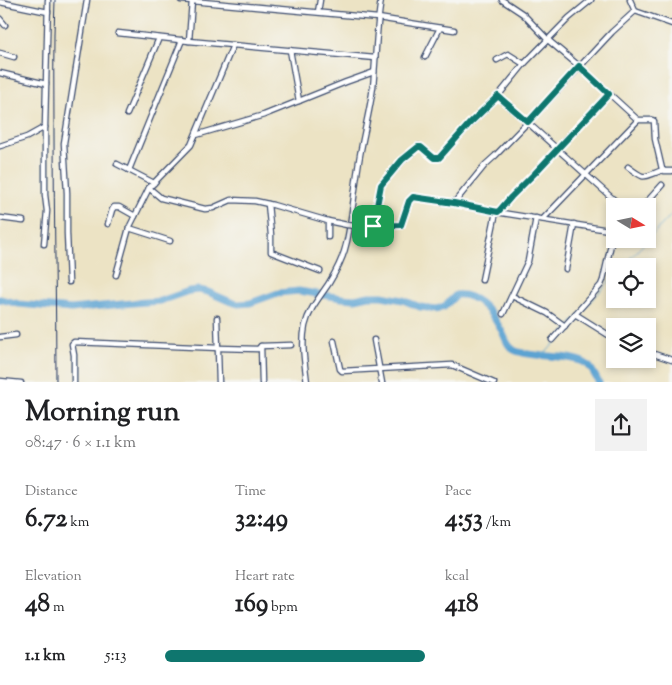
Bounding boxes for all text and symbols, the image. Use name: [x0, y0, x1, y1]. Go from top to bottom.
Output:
north arrow: [606, 198, 656, 248]
map controls: [606, 198, 656, 368]
pin: [352, 205, 394, 247]
icon: arrive: [359, 212, 387, 240]
button: locate: [606, 258, 656, 308]
button: layers: [606, 318, 656, 368]
text: Morning run: [25, 393, 180, 433]
button: share: [595, 399, 647, 451]
text: 08:47 · 6 × 1.1 km: [25, 432, 136, 455]
text: Distance: [25, 482, 78, 502]
text: Time: [235, 482, 266, 502]
text: Pace: [445, 482, 472, 502]
text: 6.72: [25, 502, 67, 538]
text: 32:49: [235, 502, 288, 538]
text: 4:53: [445, 502, 483, 538]
text: km: [67, 513, 89, 533]
text: /km: [483, 513, 511, 533]
text: Elevation: [25, 567, 82, 587]
text: Heart rate: [235, 567, 295, 587]
text: kcal: [445, 567, 469, 587]
text: 48: [25, 587, 50, 623]
text: 169: [235, 587, 268, 623]
text: 418: [445, 587, 479, 623]
text: m: [50, 598, 65, 618]
text: bpm: [268, 598, 298, 618]
text: 1.1 km: [25, 645, 65, 668]
text: 5:13: [105, 645, 127, 668]

